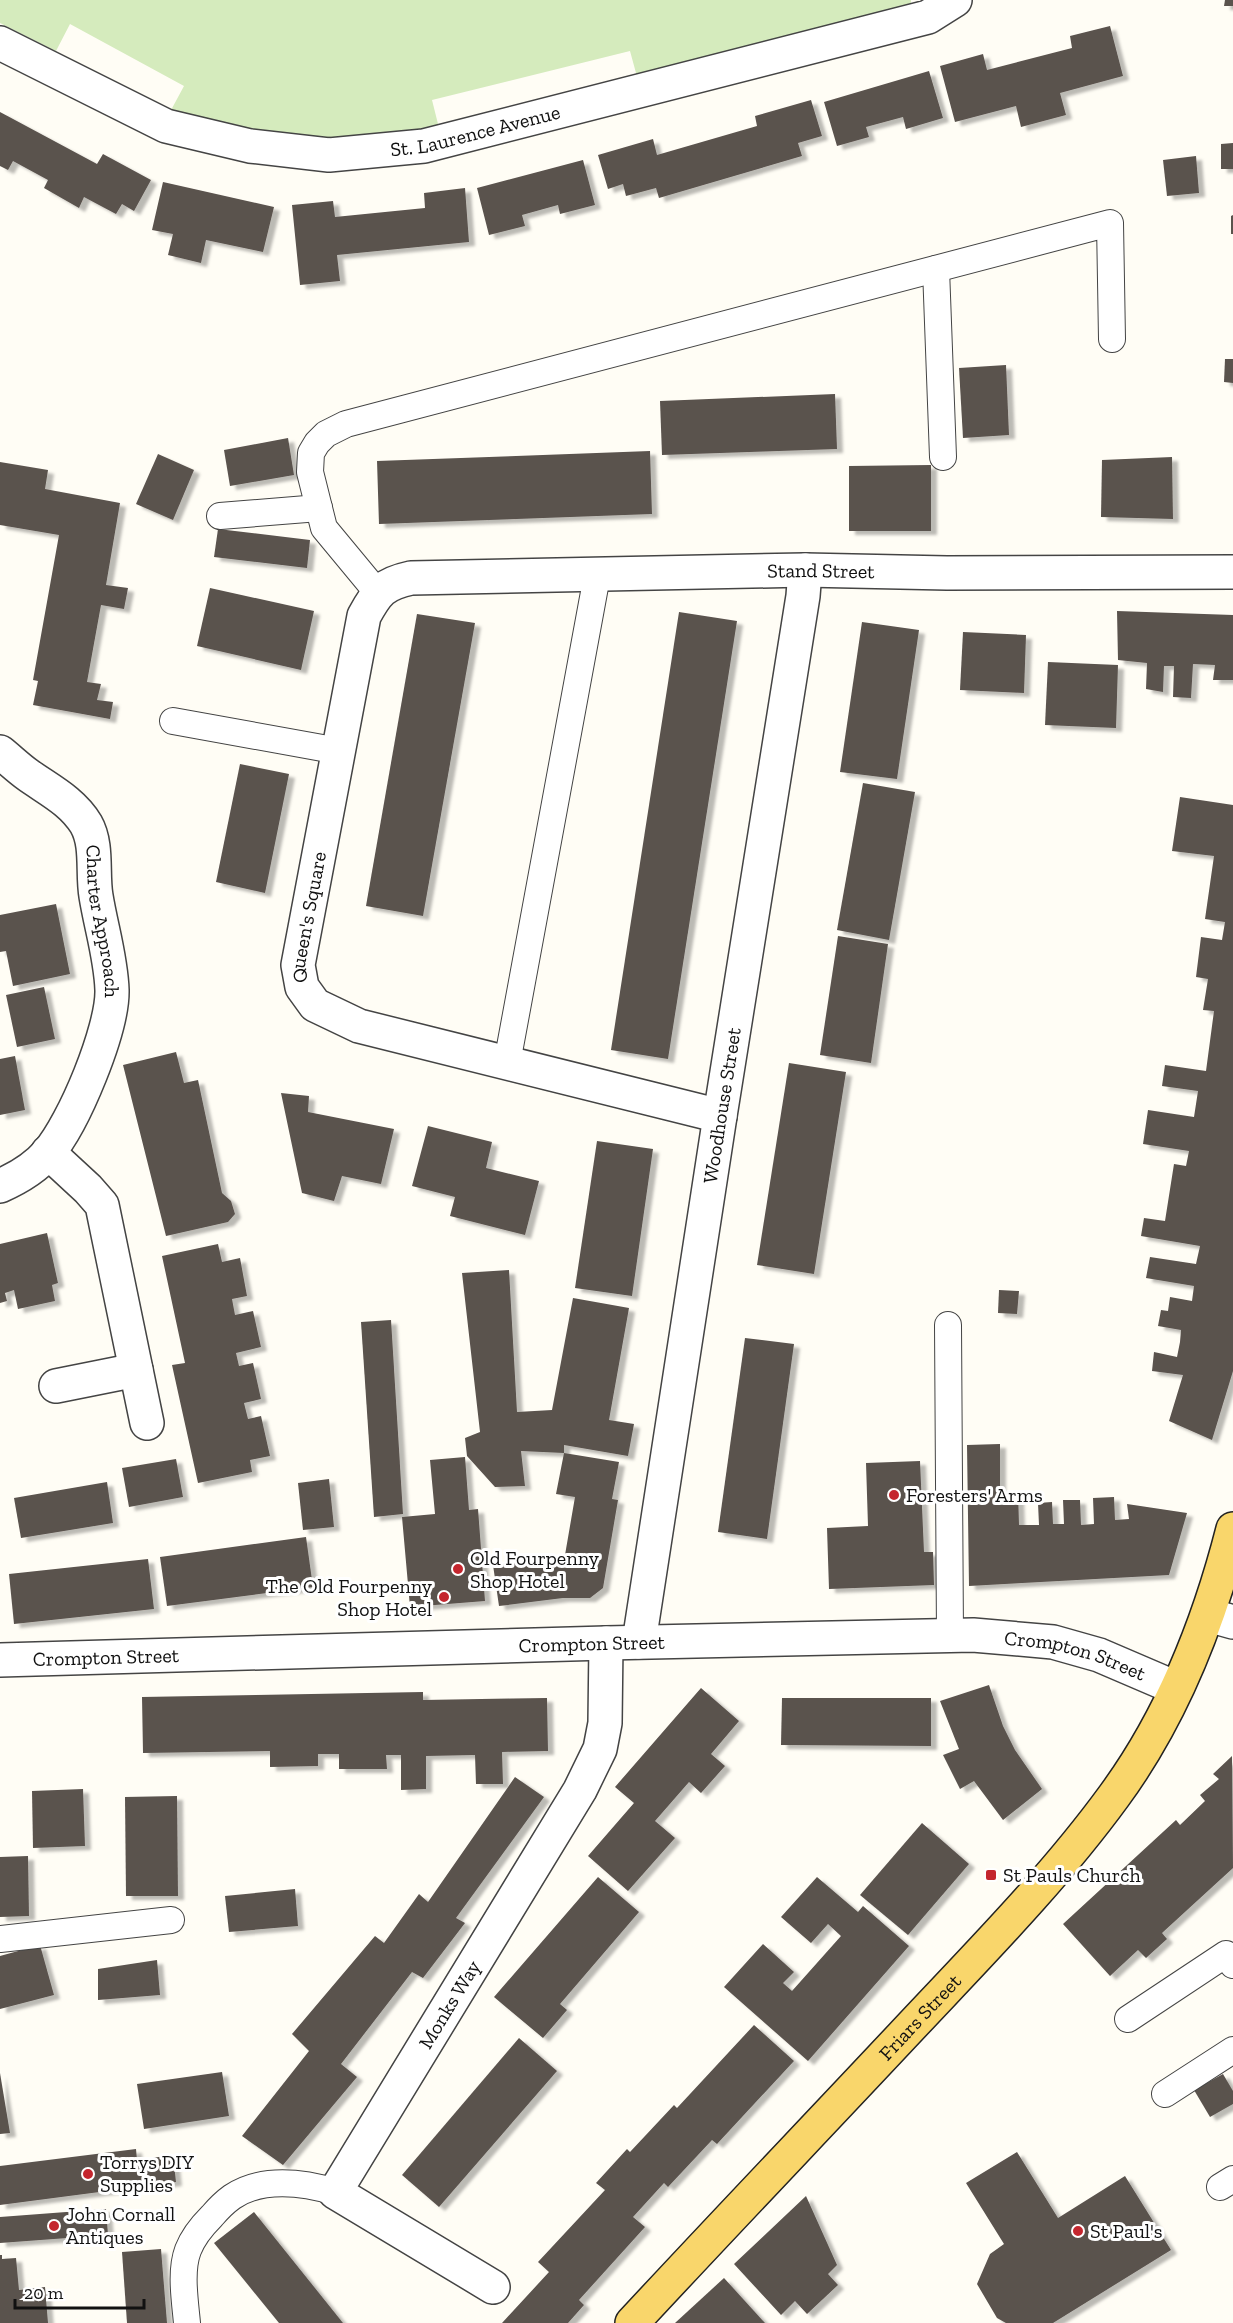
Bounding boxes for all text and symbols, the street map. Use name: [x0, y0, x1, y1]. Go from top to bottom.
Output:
street label: St. Laurence Avenue: [389, 100, 563, 161]
street label: Stand Street: [767, 558, 876, 583]
street label: Charter Approach: [81, 844, 124, 999]
street label: Queen's Square: [286, 850, 331, 985]
street label: Woodhouse Street: [698, 1025, 746, 1185]
place label: Foresters' Arms: [906, 1483, 1043, 1507]
marker: Foresters' Arms: [887, 1488, 901, 1502]
place label: Old Fourpenny Shop Hotel: [470, 1546, 600, 1593]
marker: Old Fourpenny Shop Hotel: [451, 1562, 465, 1576]
place label: The Old Fourpenny Shop Hotel: [266, 1574, 433, 1621]
marker: The Old Fourpenny Shop Hotel: [437, 1590, 451, 1604]
street label: Crompton Street: [1003, 1626, 1150, 1686]
street label: Crompton Street: [518, 1630, 666, 1657]
street label: Crompton Street: [33, 1643, 180, 1671]
place label: St Pauls Church: [1003, 1863, 1141, 1887]
marker: St Pauls Church: [984, 1868, 998, 1882]
street label: Monks Way: [413, 1955, 486, 2053]
street label: Friars Street: [874, 1969, 966, 2065]
place label: Torrys DIY Supplies: [100, 2150, 195, 2197]
marker: Torrys DIY Supplies: [81, 2167, 95, 2181]
place label: John Cornall Antiques: [66, 2202, 175, 2249]
marker: John Cornall Antiques: [47, 2219, 61, 2233]
place label: St Paul's: [1090, 2219, 1163, 2243]
marker: St Paul's: [1071, 2224, 1085, 2238]
scale bar: [15, 2272, 144, 2310]
text: 20 m: [24, 2282, 64, 2304]

